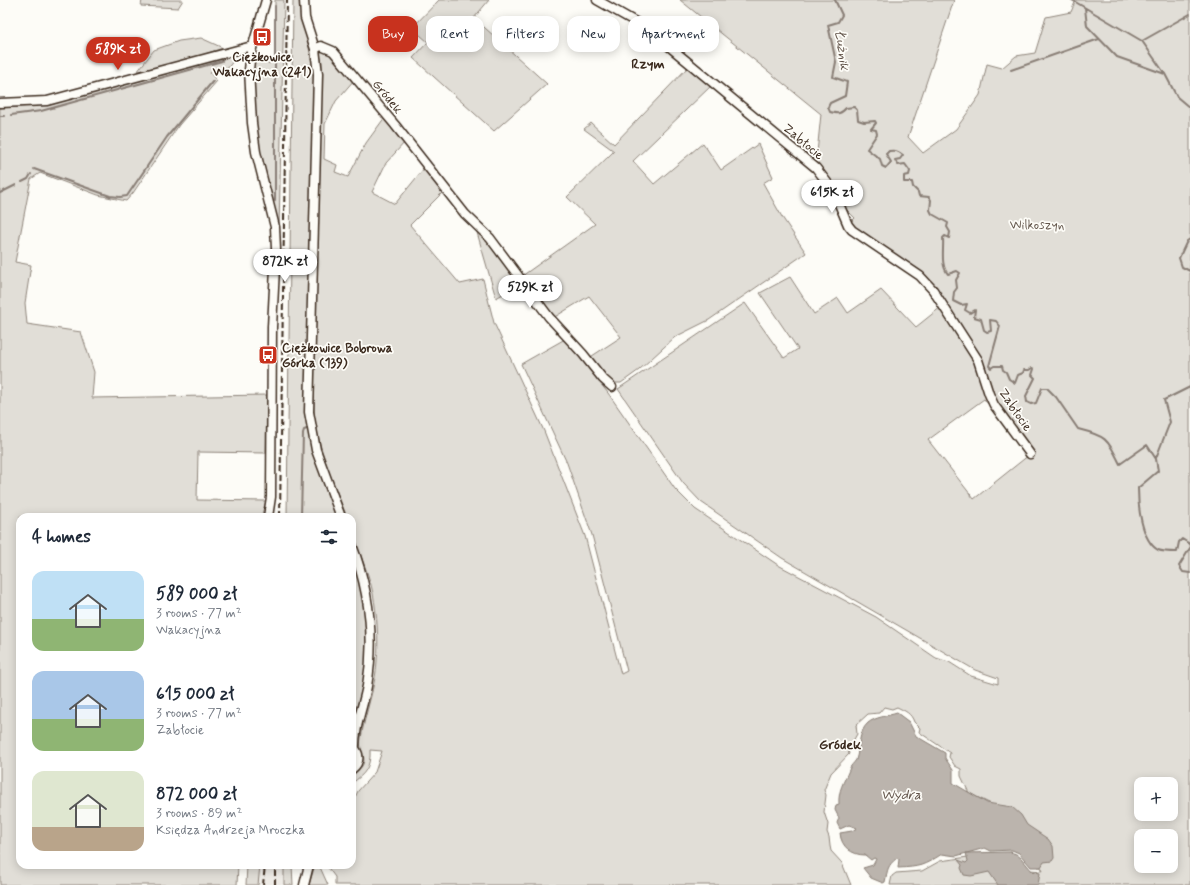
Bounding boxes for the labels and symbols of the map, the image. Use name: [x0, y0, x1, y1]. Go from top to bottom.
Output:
bus stop icon: Ciężkowice Wakacyjna (241): [251, 26, 273, 48]
water label: Łużnik: [830, 29, 854, 72]
pin: 589K zł: [81, 37, 155, 71]
place label: Ciężkowice Wakacyjna (241): [212, 49, 312, 82]
district label: Rzym: [631, 55, 665, 73]
street label: Gródek: [368, 76, 406, 118]
street label: Zabłocie: [779, 120, 827, 164]
pin: 615K zł: [795, 180, 869, 214]
park label: Wilkoszyn: [1010, 217, 1064, 234]
pin: 872K zł: [248, 249, 322, 283]
pin: 529K zł: [493, 275, 567, 309]
place label: Ciężkowice Bobrowa Górka (139): [282, 340, 393, 372]
bus stop icon: Ciężkowice Bobrowa Górka (139): [257, 344, 279, 366]
street label: Zabłocie: [994, 385, 1036, 435]
district label: Gródek: [819, 736, 861, 754]
water label: Wydra: [881, 786, 921, 804]

